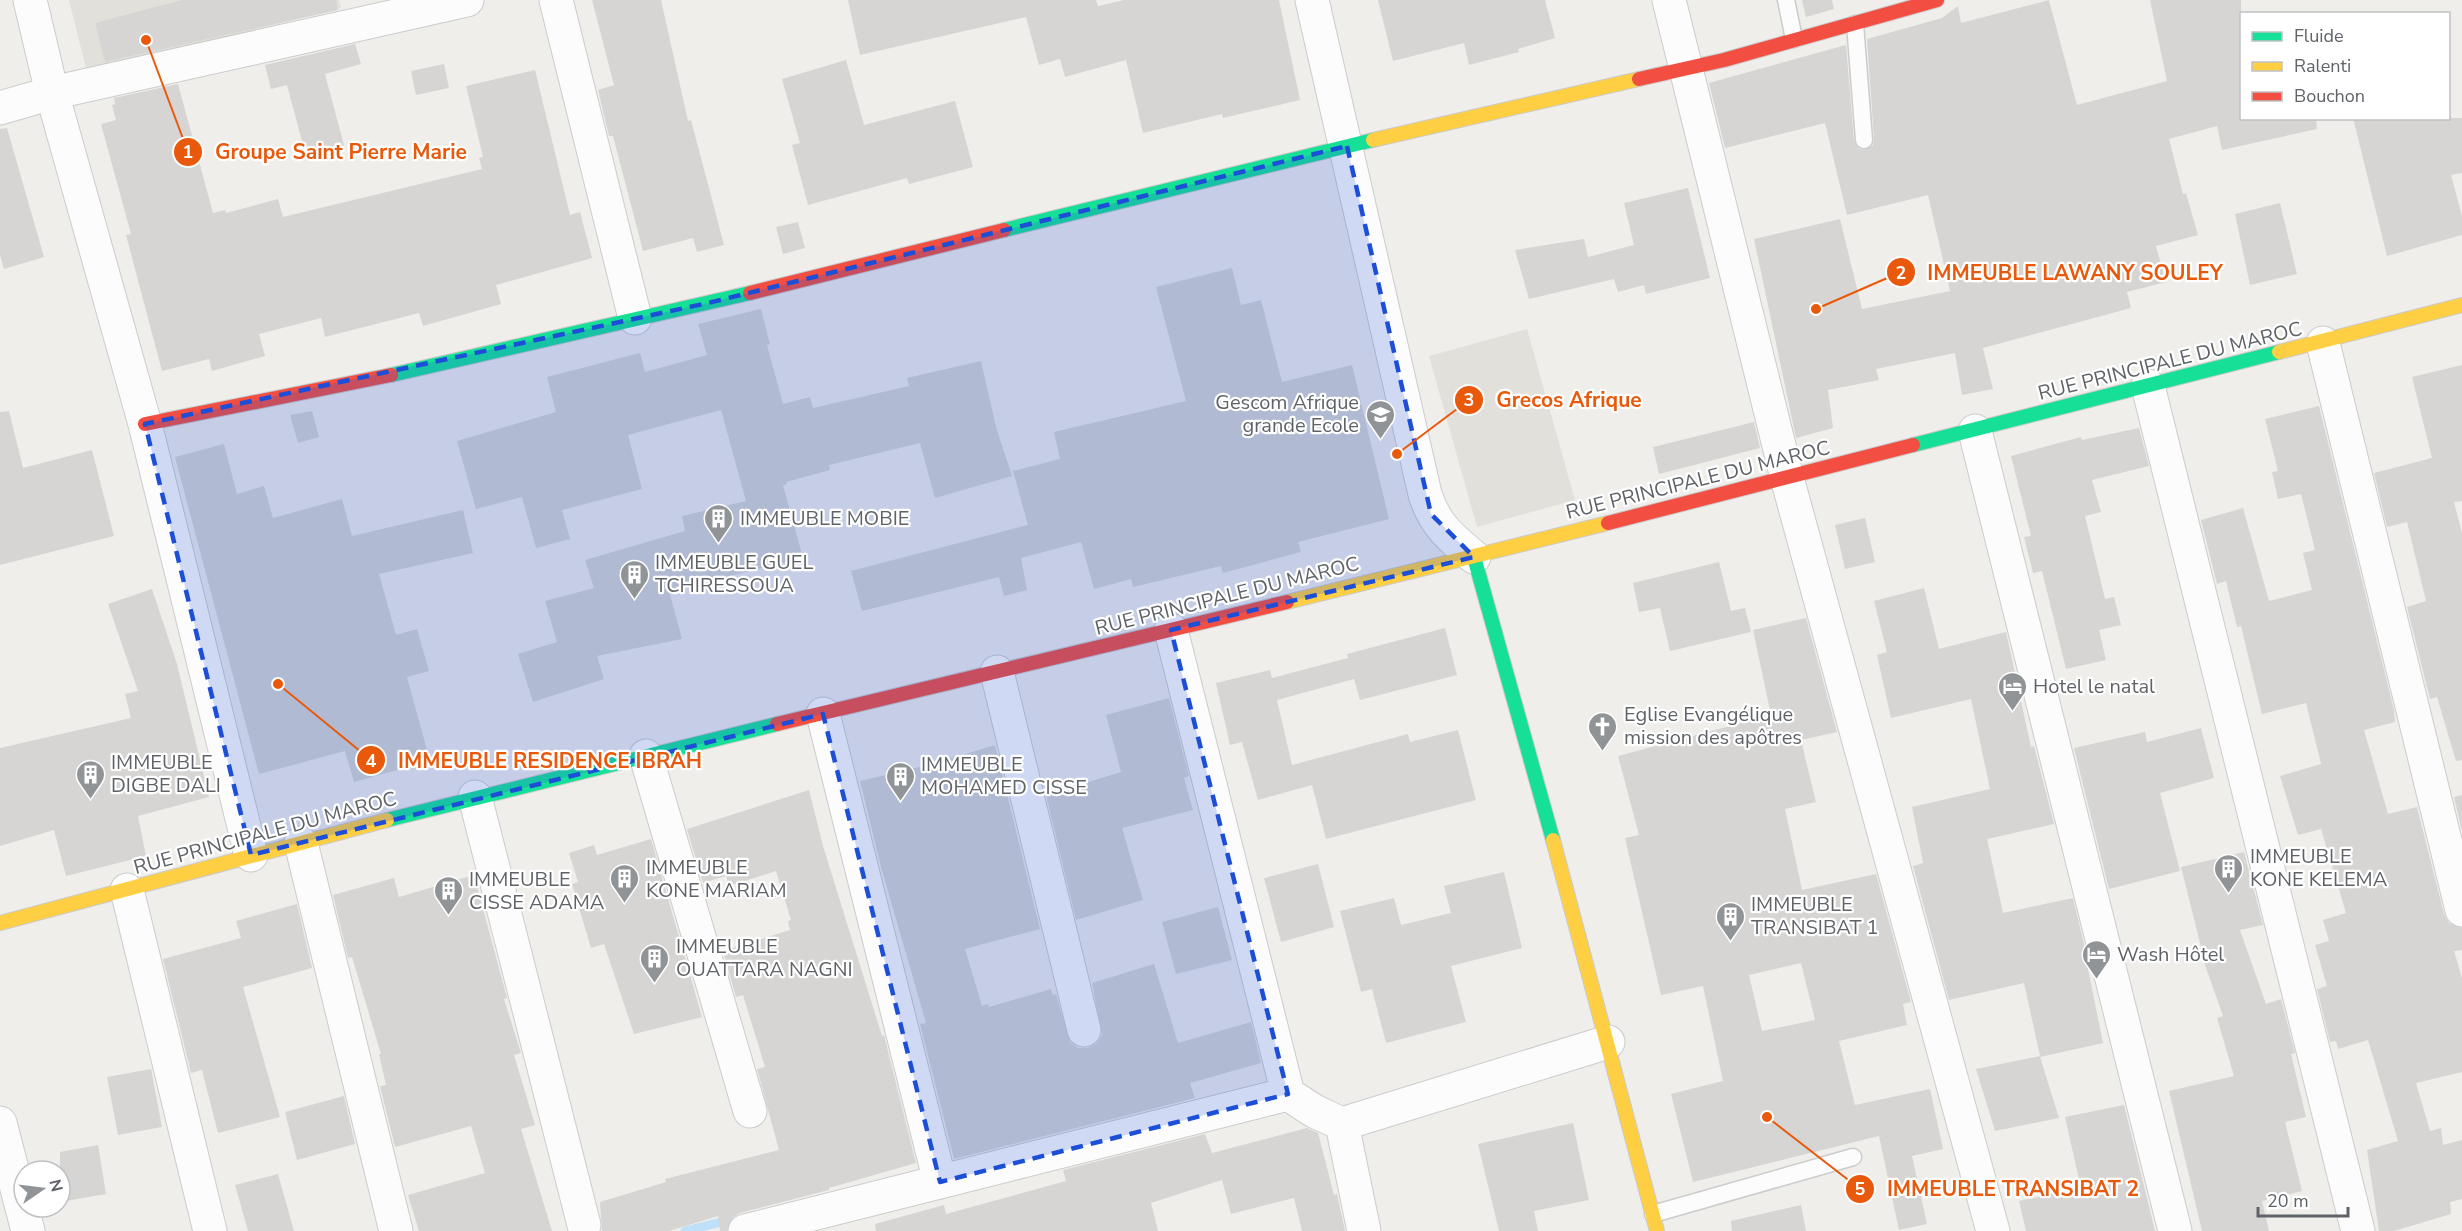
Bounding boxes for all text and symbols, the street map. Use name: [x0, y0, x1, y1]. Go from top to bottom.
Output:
legend: [2240, 12, 2450, 120]
text: Fluide: [2294, 24, 2344, 48]
text: Ralenti: [2294, 54, 2351, 78]
text: Bouchon: [2294, 84, 2365, 108]
callout: Groupe Saint Pierre Marie: [173, 132, 479, 171]
text: Groupe Saint Pierre Marie: [215, 138, 467, 166]
text: 1: [183, 140, 193, 164]
callout: IMMEUBLE LAWANY SOULEY: [1886, 253, 2235, 292]
text: IMMEUBLE LAWANY SOULEY: [1927, 259, 2224, 287]
text: 2: [1896, 261, 1906, 285]
street label: RUE PRINCIPALE DU MAROC: [2035, 315, 2305, 407]
callout: Grecos Afrique: [1454, 380, 1653, 419]
text: Grecos Afrique: [1496, 386, 1642, 414]
text: 3: [1464, 388, 1474, 412]
place label: Gescom Afrique grande Ecole: [1215, 389, 1359, 439]
school or university icon: Gescom Afrique grande Ecole: [1364, 398, 1396, 440]
street label: RUE PRINCIPALE DU MAROC: [1563, 434, 1833, 526]
building icon: IMMEUBLE MOBIE: [703, 502, 735, 544]
place label: IMMEUBLE MOBIE: [740, 505, 909, 532]
place label: IMMEUBLE GUEL TCHIRESSOUA: [655, 549, 813, 599]
street label: RUE PRINCIPALE DU MAROC: [1092, 550, 1362, 642]
building icon: IMMEUBLE GUEL TCHIRESSOUA: [618, 558, 650, 600]
hotel icon: Hotel le natal: [1996, 670, 2028, 712]
place label: Hotel le natal: [2033, 673, 2155, 700]
place label: Eglise Evangélique mission des apôtres: [1624, 701, 1802, 751]
church icon: Eglise Evangélique mission des apôtres: [1587, 710, 1619, 752]
callout: IMMEUBLE RESIDENCE IBRAH: [356, 741, 714, 780]
text: IMMEUBLE RESIDENCE IBRAH: [398, 747, 702, 775]
place label: IMMEUBLE DIGBE DALI: [111, 749, 221, 799]
text: 4: [366, 749, 377, 773]
place label: IMMEUBLE MOHAMED CISSE: [921, 751, 1087, 801]
building icon: IMMEUBLE DIGBE DALI: [74, 758, 106, 800]
building icon: IMMEUBLE MOHAMED CISSE: [884, 760, 916, 802]
street label: RUE PRINCIPALE DU MAROC: [131, 785, 399, 881]
place label: IMMEUBLE KONE KELEMA: [2250, 843, 2388, 893]
building icon: IMMEUBLE KONE KELEMA: [2213, 852, 2245, 894]
place label: IMMEUBLE KONE MARIAM: [646, 854, 787, 904]
building icon: IMMEUBLE KONE MARIAM: [609, 862, 641, 904]
place label: IMMEUBLE CISSE ADAMA: [469, 866, 605, 916]
building icon: IMMEUBLE CISSE ADAMA: [432, 874, 464, 916]
place label: IMMEUBLE TRANSIBAT 1: [1751, 891, 1879, 941]
building icon: IMMEUBLE TRANSIBAT 1: [1714, 900, 1746, 942]
place label: IMMEUBLE OUATTARA NAGNI: [676, 933, 853, 983]
hotel icon: Wash Hôtel: [2080, 938, 2112, 980]
place label: Wash Hôtel: [2117, 941, 2224, 968]
building icon: IMMEUBLE OUATTARA NAGNI: [639, 942, 671, 984]
north arrow: [12, 1159, 72, 1219]
callout: IMMEUBLE TRANSIBAT 2: [1845, 1169, 2151, 1208]
text: IMMEUBLE TRANSIBAT 2: [1887, 1175, 2139, 1203]
text: N: [43, 1177, 68, 1194]
text: 5: [1855, 1177, 1866, 1201]
scale bar: [2258, 1180, 2348, 1218]
text: 20 m: [2267, 1189, 2309, 1213]

